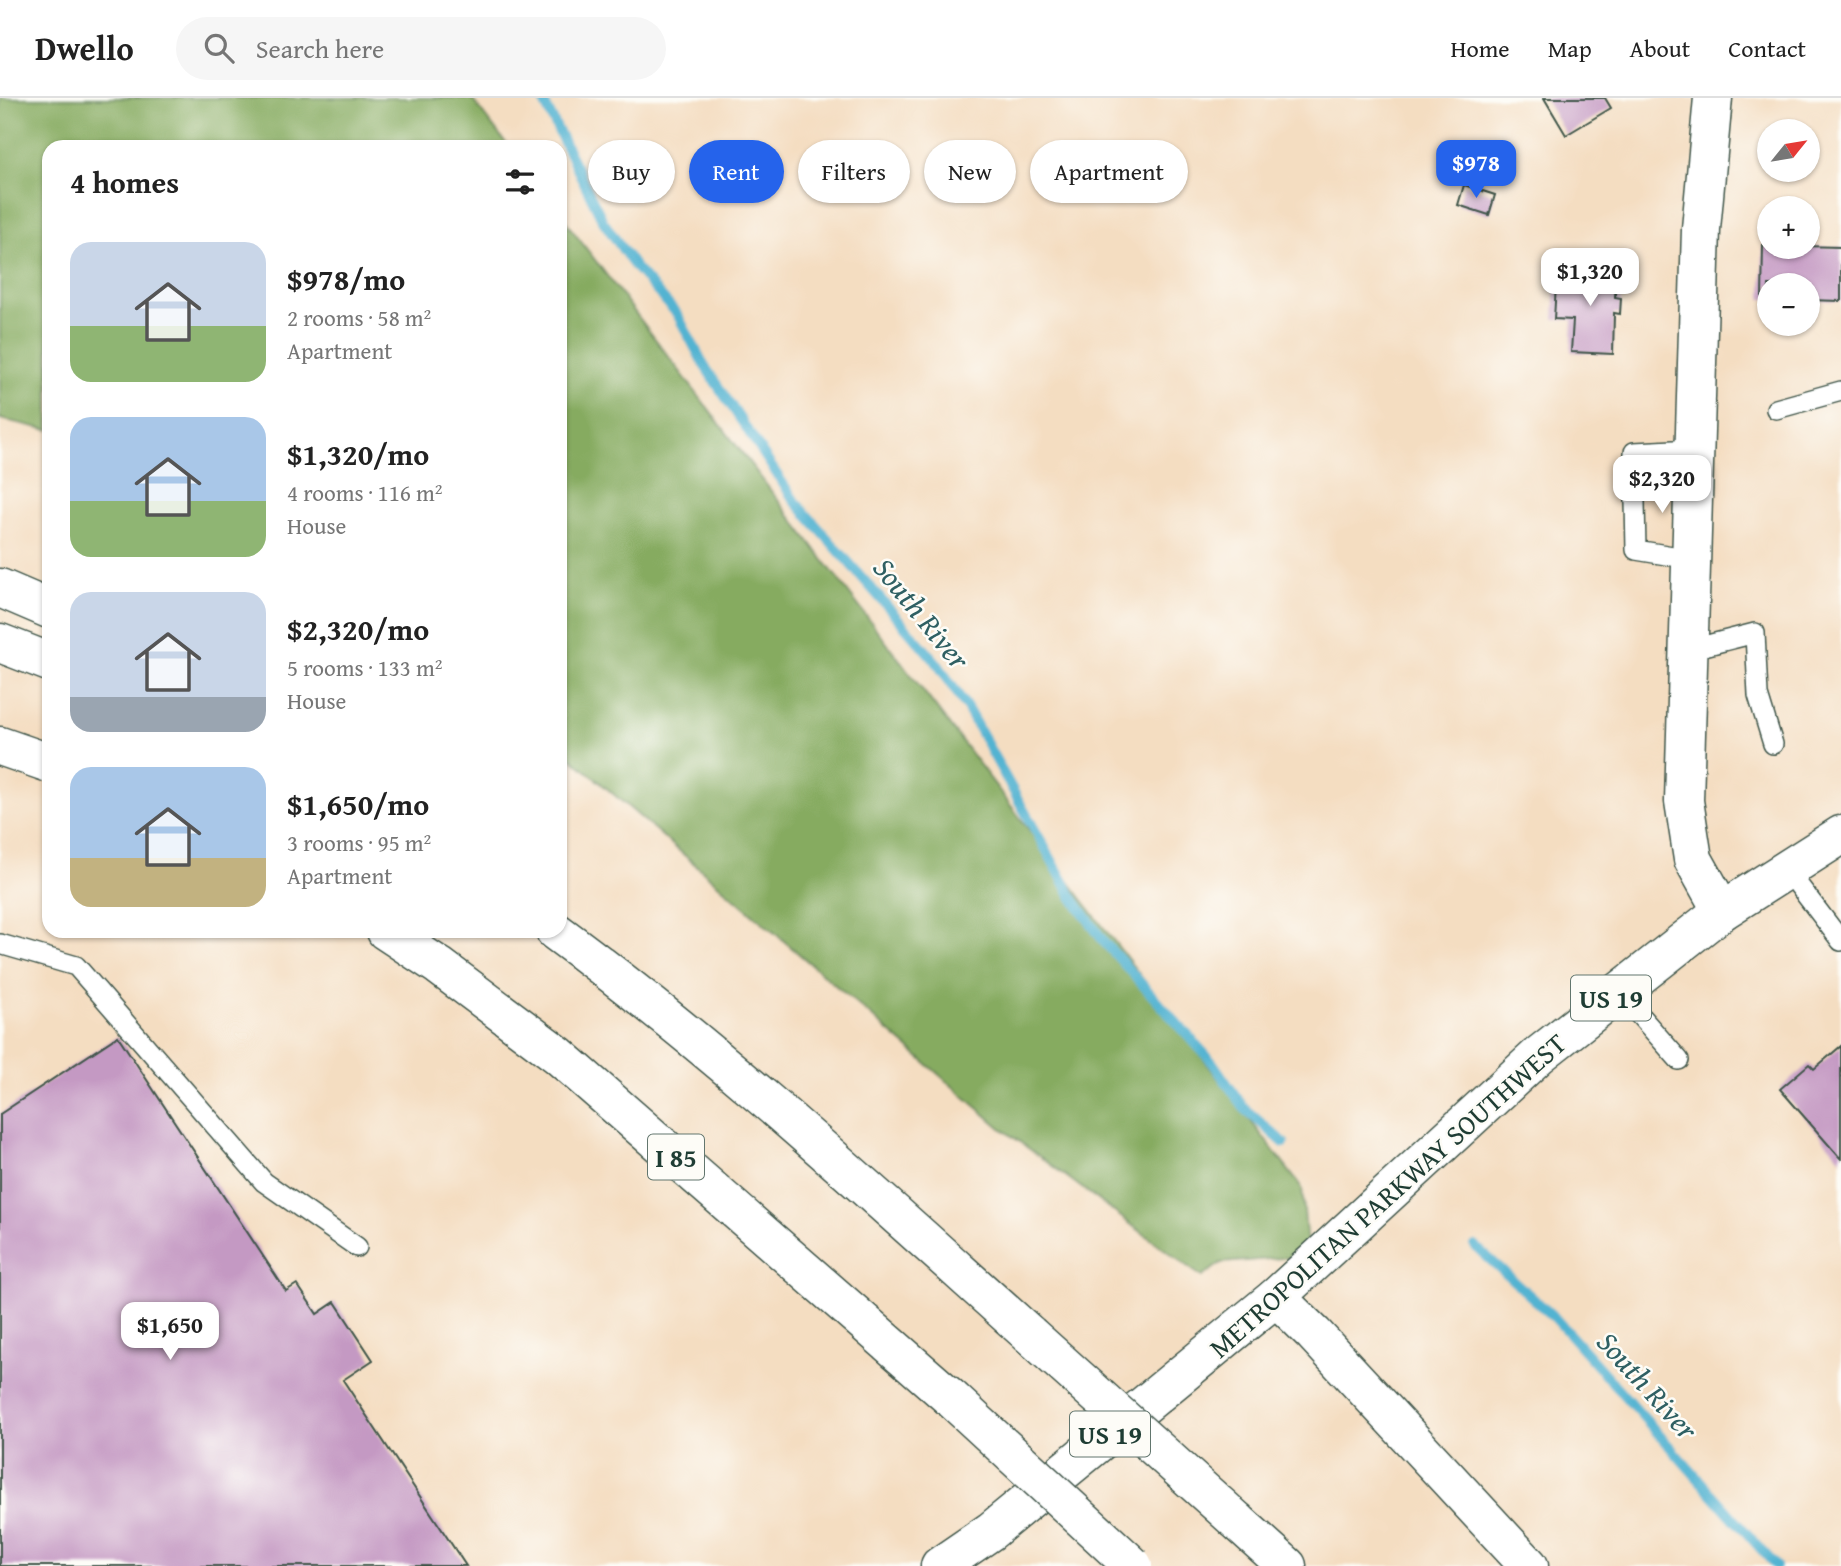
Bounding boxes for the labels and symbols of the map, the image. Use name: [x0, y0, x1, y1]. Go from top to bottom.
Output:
north arrow: [1757, 119, 1820, 182]
pin: $978: [1435, 140, 1517, 200]
pin: $1,320: [1533, 248, 1647, 308]
pin: $2,320: [1605, 456, 1719, 515]
water label: South River: [863, 548, 981, 679]
road number: US 19: [1571, 976, 1651, 1021]
street label: METROPOLITAN PARKWAY SOUTHWEST: [1199, 1023, 1575, 1367]
road number: I 85: [648, 1134, 704, 1180]
pin: $1,650: [113, 1302, 227, 1362]
water label: South River: [1587, 1321, 1709, 1450]
road number: US 19: [1070, 1412, 1150, 1456]

